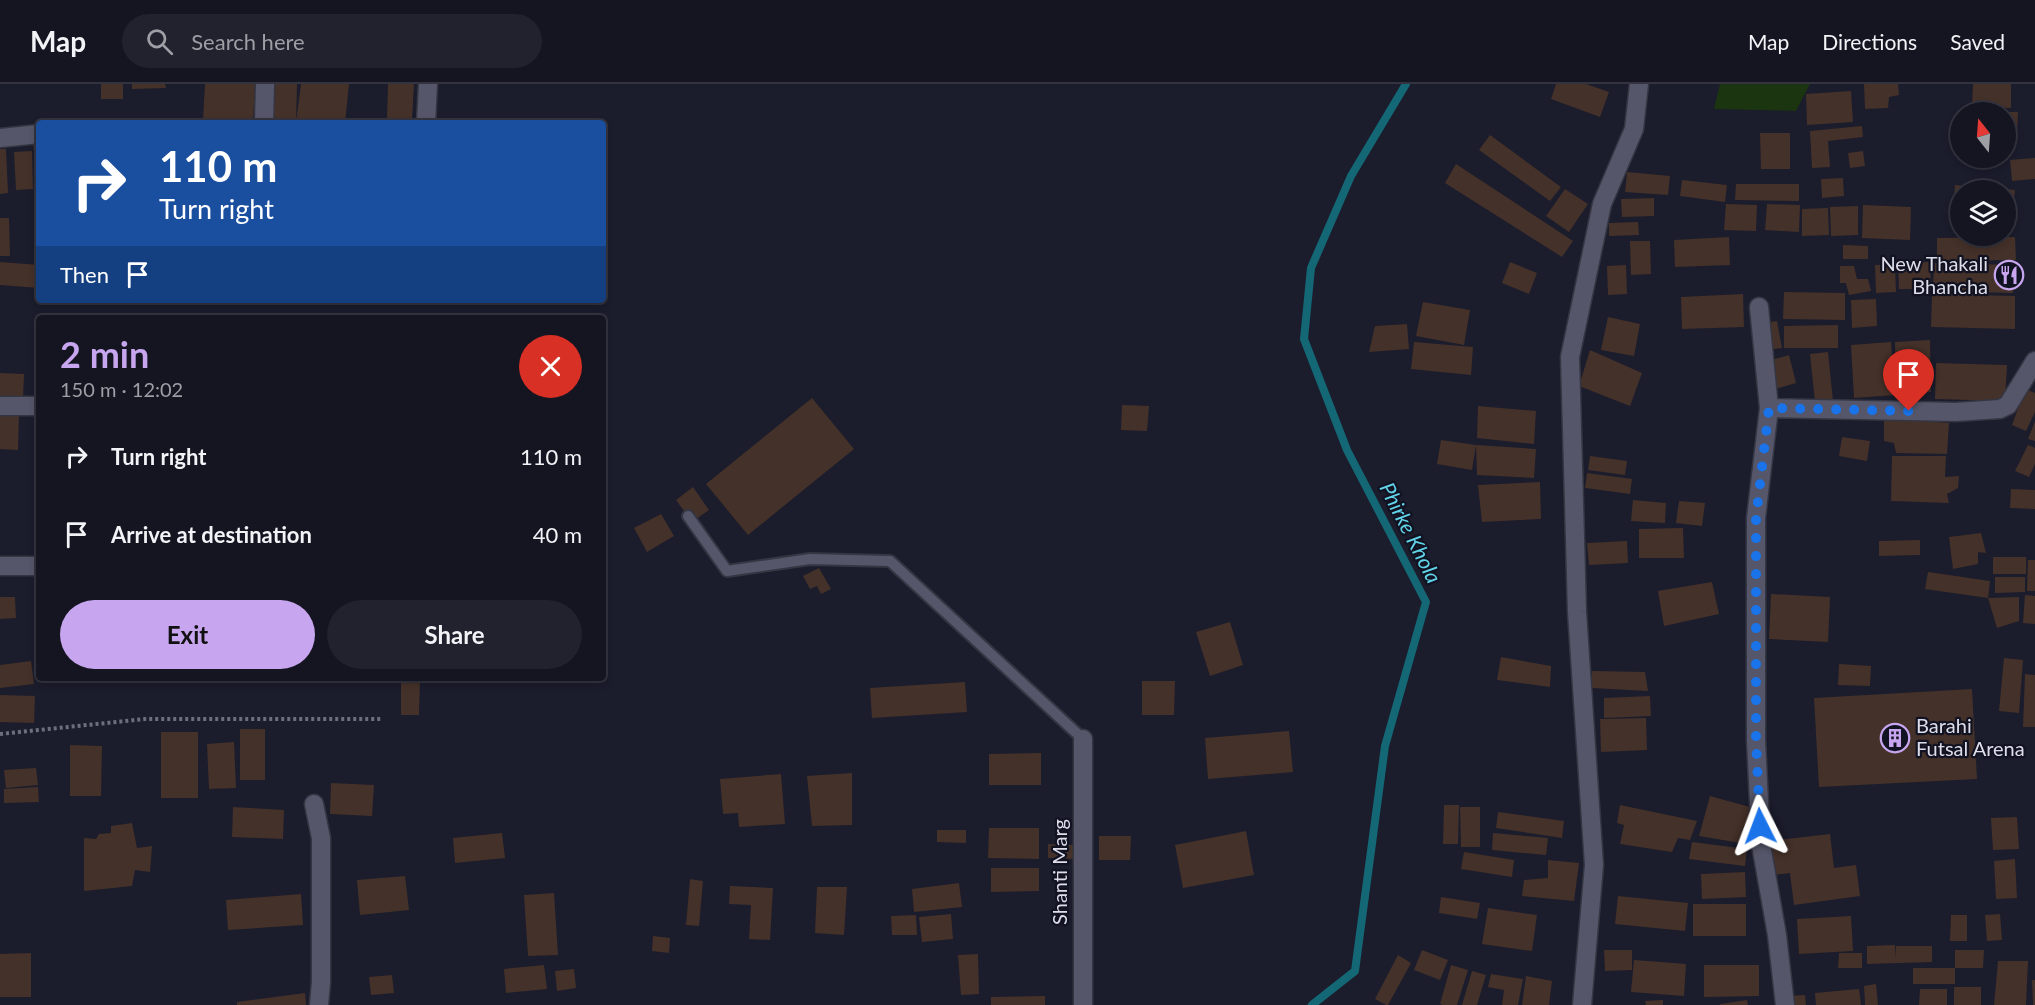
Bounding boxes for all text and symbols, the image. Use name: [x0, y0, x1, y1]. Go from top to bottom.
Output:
search box: [122, 14, 542, 68]
text: Map: [30, 24, 86, 58]
icon: search: [143, 25, 176, 58]
text: Search here: [191, 28, 305, 55]
text: Map: [1748, 29, 1789, 54]
text: Directions: [1822, 29, 1917, 54]
text: Saved: [1950, 29, 2005, 54]
north arrow: [1950, 102, 2016, 168]
map controls: [1950, 102, 2016, 246]
text: 110 m: [159, 141, 277, 191]
icon: right: [60, 144, 138, 222]
button: layers: [1950, 180, 2016, 246]
text: Turn right: [159, 192, 274, 225]
place label: New Thakali Bhancha: [1880, 251, 1988, 298]
icon: arrive: [121, 258, 154, 291]
restaurant icon: New Thakali Bhancha: [1993, 259, 2025, 291]
text: Then: [60, 261, 109, 288]
text: 2 min: [60, 332, 149, 376]
button: close: [519, 335, 582, 398]
pin: [1883, 349, 1934, 411]
icon: arrive: [1892, 358, 1925, 391]
text: 150 m · 12:02: [60, 377, 183, 401]
icon: right: [60, 440, 93, 473]
text: Turn right: [111, 443, 206, 470]
text: 110 m: [520, 443, 582, 470]
water label: Phirke Khola: [1375, 478, 1447, 587]
icon: arrive: [60, 518, 93, 551]
text: Arrive at destination: [111, 521, 312, 548]
text: 40 m: [533, 521, 582, 548]
button: Exit: [60, 600, 315, 669]
button: Share: [327, 600, 582, 669]
place label: Barahi Futsal Arena: [1916, 713, 2025, 760]
building icon: Barahi Futsal Arena: [1879, 722, 1911, 754]
position arrow: [1728, 794, 1792, 858]
street label: Shanti Marg: [1047, 819, 1071, 925]

